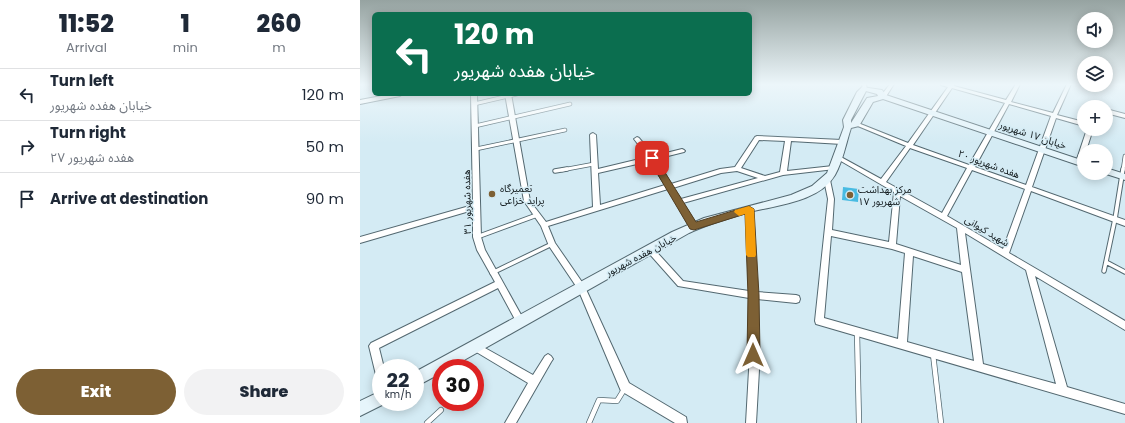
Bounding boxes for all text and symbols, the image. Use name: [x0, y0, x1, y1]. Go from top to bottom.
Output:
text: 11:52: [59, 7, 114, 40]
text: 1: [181, 7, 190, 40]
text: 260: [257, 7, 301, 40]
map controls: [1077, 12, 1113, 180]
button: sound: [1077, 12, 1113, 48]
text: 120 m: [454, 15, 534, 54]
icon: left: [388, 28, 440, 80]
text: Arrival: [66, 38, 107, 57]
text: min: [173, 38, 198, 57]
text: m: [272, 38, 286, 57]
button: layers: [1077, 56, 1113, 92]
text: خیابان هفده شهریور: [454, 58, 595, 83]
text: Turn left: [50, 70, 114, 91]
icon: left: [16, 84, 38, 106]
text: 120 m: [302, 84, 344, 105]
text: خیابان هفده شهریور: [50, 96, 152, 115]
button: +: [1077, 100, 1113, 136]
street label: خیابان ۱۷ شهریور: [997, 117, 1069, 153]
text: Turn right: [50, 122, 126, 143]
icon: right: [16, 136, 38, 158]
text: 50 m: [306, 136, 344, 157]
pin: [635, 141, 669, 175]
button: −: [1077, 144, 1113, 180]
street label: هفده شهریور ۲۰: [956, 146, 1022, 182]
icon: arrive: [641, 147, 663, 169]
text: هفده شهریور ۲۷: [50, 148, 134, 167]
street label: هفده شهریور ۳۱: [459, 169, 475, 235]
place label: تعمیرگاه پراید خزاعی: [500, 181, 544, 208]
place label: مرکز بهداشت ۱۷ شهریور: [858, 182, 912, 209]
icon: arrive: [16, 188, 38, 210]
text: Arrive at destination: [50, 188, 208, 209]
text: 90 m: [306, 188, 344, 209]
marker: تعمیرگاه پراید خزاعی: [487, 189, 497, 199]
marker: مرکز بهداشت ۱۷ شهریور: [845, 190, 855, 200]
street label: شهید کیوانی: [962, 212, 1012, 250]
street label: خیابان هفده شهریور: [602, 230, 679, 280]
position arrow: [732, 334, 774, 376]
speed limit sign: 30: [432, 359, 484, 411]
text: 22: [387, 366, 409, 394]
button: Exit: [16, 369, 176, 415]
button: Share: [184, 369, 344, 415]
text: km/h: [385, 387, 411, 402]

